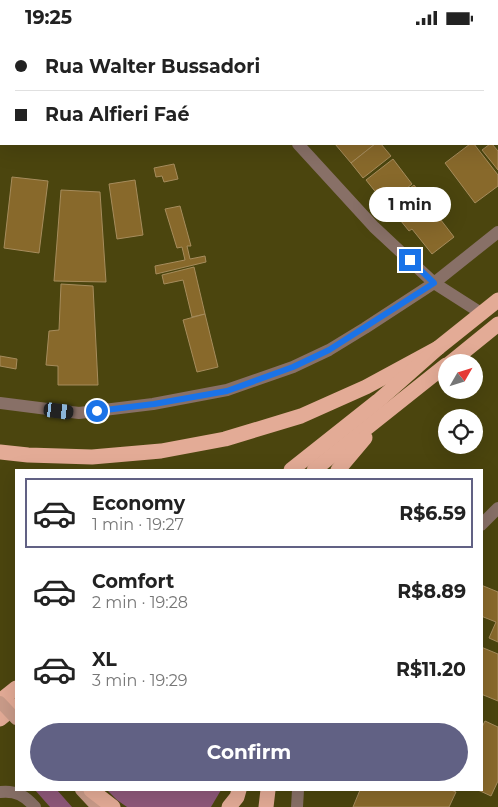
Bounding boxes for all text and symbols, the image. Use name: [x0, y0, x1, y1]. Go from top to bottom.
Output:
text: 19:25: [25, 6, 72, 29]
text: Rua Walter Bussadori: [45, 55, 260, 78]
text: Rua Alfieri Faé: [45, 103, 189, 126]
callout: 1 min: [369, 187, 451, 223]
text: 1 min: [388, 195, 432, 214]
route end: [399, 249, 421, 271]
north arrow: [438, 354, 482, 399]
map controls: [438, 354, 483, 454]
route start: [86, 400, 108, 422]
car: [43, 402, 74, 420]
button: locate: [438, 409, 483, 454]
icon: car: [32, 491, 77, 536]
text: Economy: [92, 492, 185, 515]
text: R$6.59: [399, 502, 466, 525]
text: 1 min · 19:27: [92, 515, 184, 534]
icon: car: [32, 569, 77, 614]
text: Comfort: [92, 570, 174, 593]
text: R$8.89: [397, 580, 466, 603]
text: 2 min · 19:28: [92, 593, 188, 612]
icon: car: [32, 647, 77, 692]
text: XL: [92, 648, 117, 671]
text: R$11.20: [396, 658, 466, 681]
text: 3 min · 19:29: [92, 671, 187, 690]
button: Confirm: [30, 723, 468, 781]

